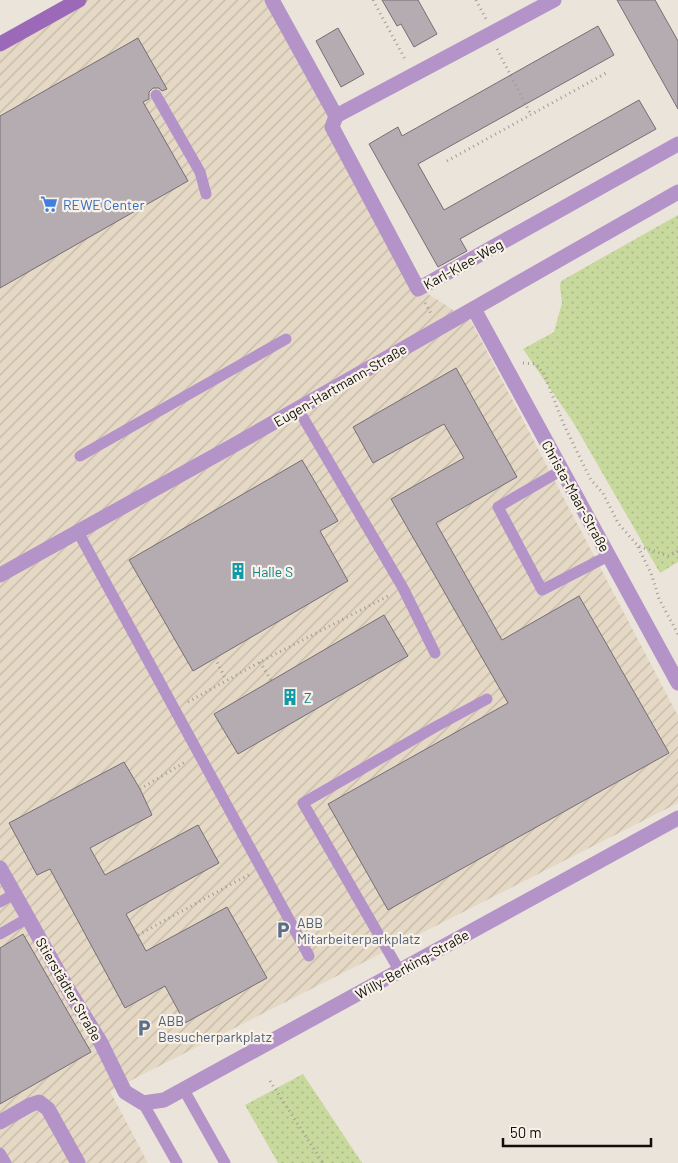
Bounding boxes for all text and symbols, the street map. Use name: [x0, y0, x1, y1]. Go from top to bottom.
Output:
supermarket icon: REWE Center: [39, 194, 59, 214]
place label: REWE Center: [63, 196, 145, 213]
street label: Karl-Klee-Weg: [420, 235, 506, 293]
street label: Eugen-Hartmann-Straße: [271, 340, 409, 430]
street label: Christa-Maar-Straße: [538, 437, 614, 555]
building icon: Halle S: [228, 561, 248, 581]
place label: Halle S: [252, 563, 293, 580]
building icon: Z: [280, 687, 300, 707]
place label: Z: [304, 689, 312, 706]
place label: ABB Mitarbeiterparkplatz: [297, 914, 420, 947]
parking icon: ABB Mitarbeiterparkplatz: [273, 920, 293, 940]
street label: Willy-Berking-Straße: [352, 926, 472, 1002]
street label: Stierstädter Straße: [32, 934, 106, 1044]
place label: ABB Besucherparkplatz: [158, 1012, 272, 1045]
parking icon: ABB Besucherparkplatz: [134, 1018, 154, 1038]
scale bar: [503, 1116, 650, 1148]
text: 50 m: [510, 1123, 542, 1141]

